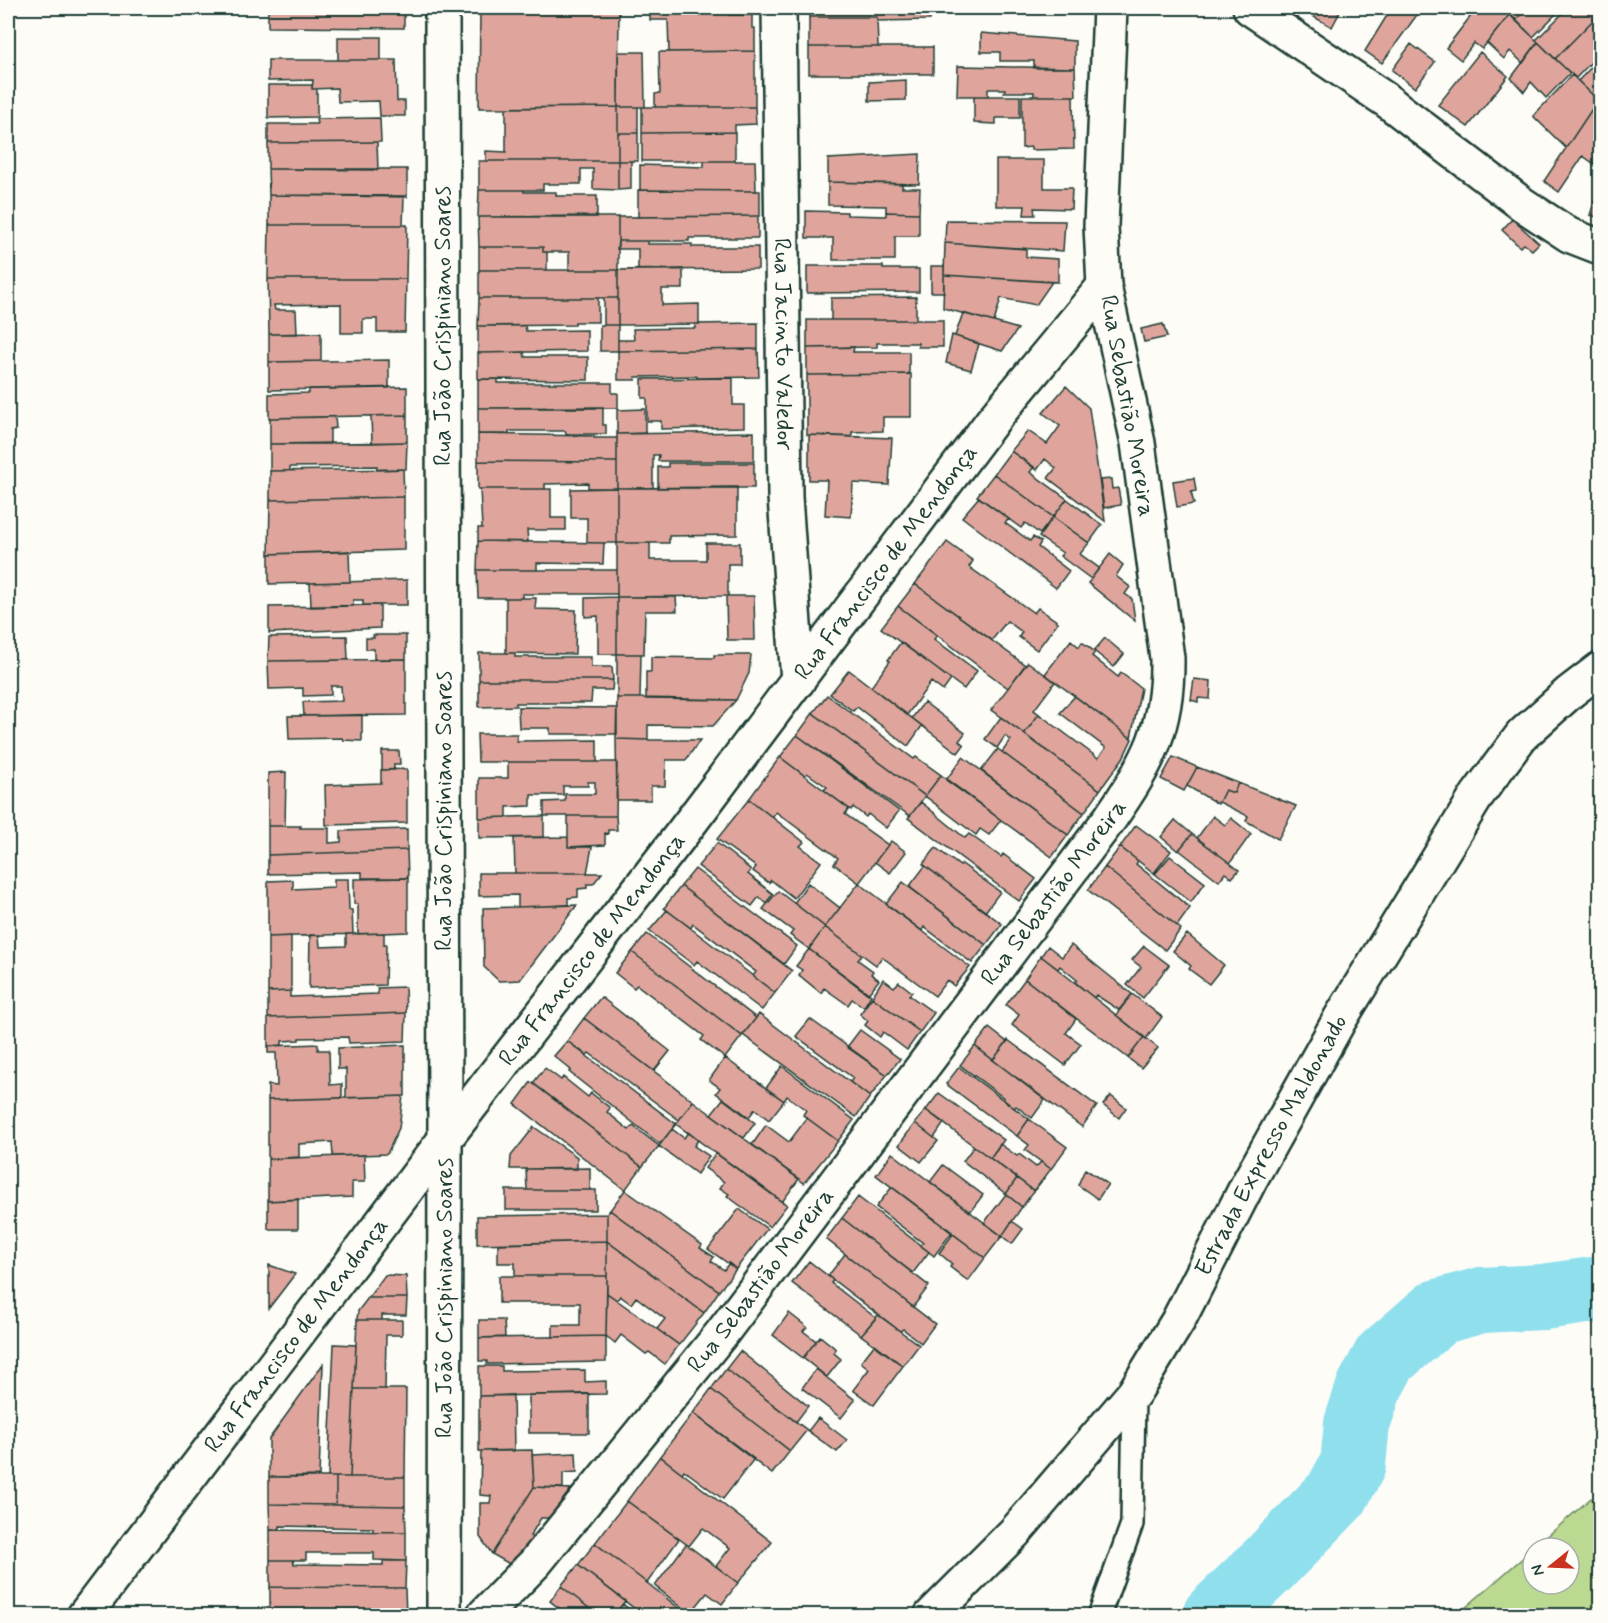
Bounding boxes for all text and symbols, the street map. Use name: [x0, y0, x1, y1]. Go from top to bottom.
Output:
street label: Rua João Crispiniano Soares: [428, 186, 459, 466]
street label: Rua Jacinto Valedor: [766, 238, 800, 450]
street label: Rua Sebastião Moreira: [1092, 293, 1162, 519]
street label: Rua Francisco de Mendonça: [787, 438, 985, 686]
street label: Rua João Crispiniano Soares: [429, 671, 460, 951]
street label: Rua Sebastião Moreira: [974, 794, 1134, 992]
street label: Rua Francisco de Mendonça: [492, 826, 692, 1072]
street label: Estrada Expresso Maldonado: [1188, 1009, 1355, 1281]
street label: Rua João Crispiniano Soares: [429, 1158, 460, 1438]
street label: Rua Sebastião Moreira: [680, 1182, 841, 1379]
street label: Rua Francisco de Mendonça: [197, 1211, 395, 1459]
north arrow: [1521, 1536, 1581, 1596]
text: N: [1527, 1562, 1550, 1578]

